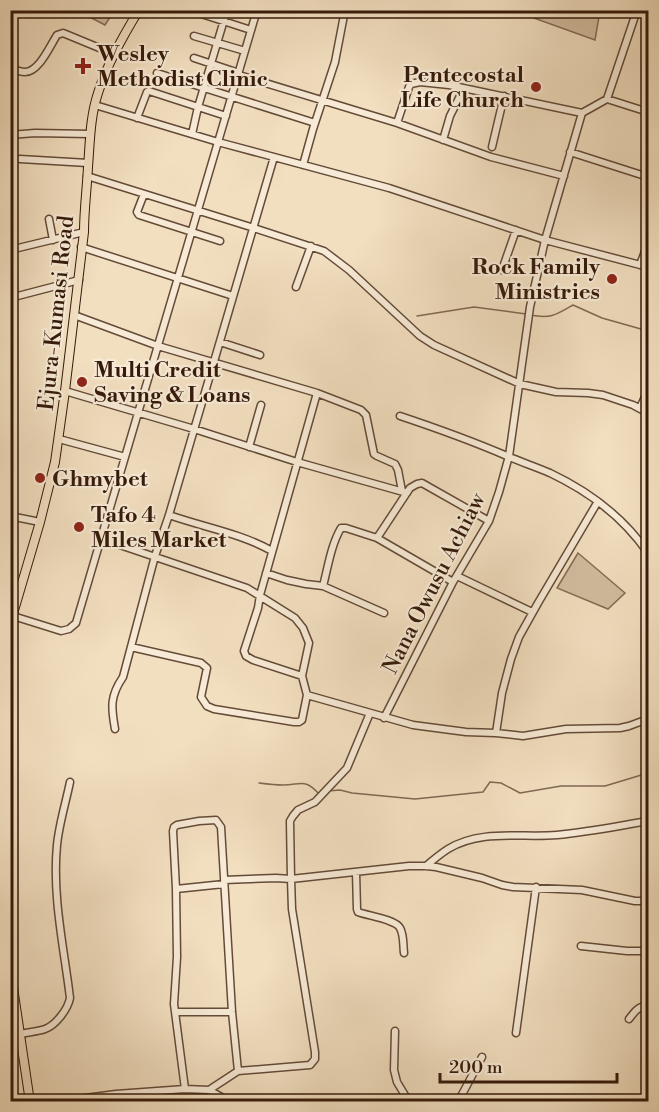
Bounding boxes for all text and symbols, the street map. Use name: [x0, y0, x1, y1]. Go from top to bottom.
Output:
place label: Wesley Methodist Clinic: [96, 41, 268, 93]
marker: Wesley Methodist Clinic: [74, 57, 92, 75]
place label: Pentecostal Life Church: [401, 62, 524, 114]
marker: Pentecostal Life Church: [529, 80, 543, 94]
street label: Ejura-Kumasi Road: [33, 214, 80, 412]
place label: Rock Family Ministries: [472, 254, 601, 306]
marker: Rock Family Ministries: [605, 272, 619, 286]
place label: Multi Credit Saving & Loans: [94, 357, 250, 409]
marker: Multi Credit Saving & Loans: [75, 375, 89, 389]
place label: Ghmybet: [52, 466, 148, 493]
marker: Ghmybet: [33, 471, 47, 485]
street label: Nana Owusu Achiaw: [377, 488, 492, 679]
place label: Tafo 4 Miles Market: [91, 502, 226, 554]
marker: Tafo 4 Miles Market: [72, 520, 86, 534]
scale bar: [440, 1046, 617, 1084]
text: 200 m: [449, 1056, 503, 1079]

